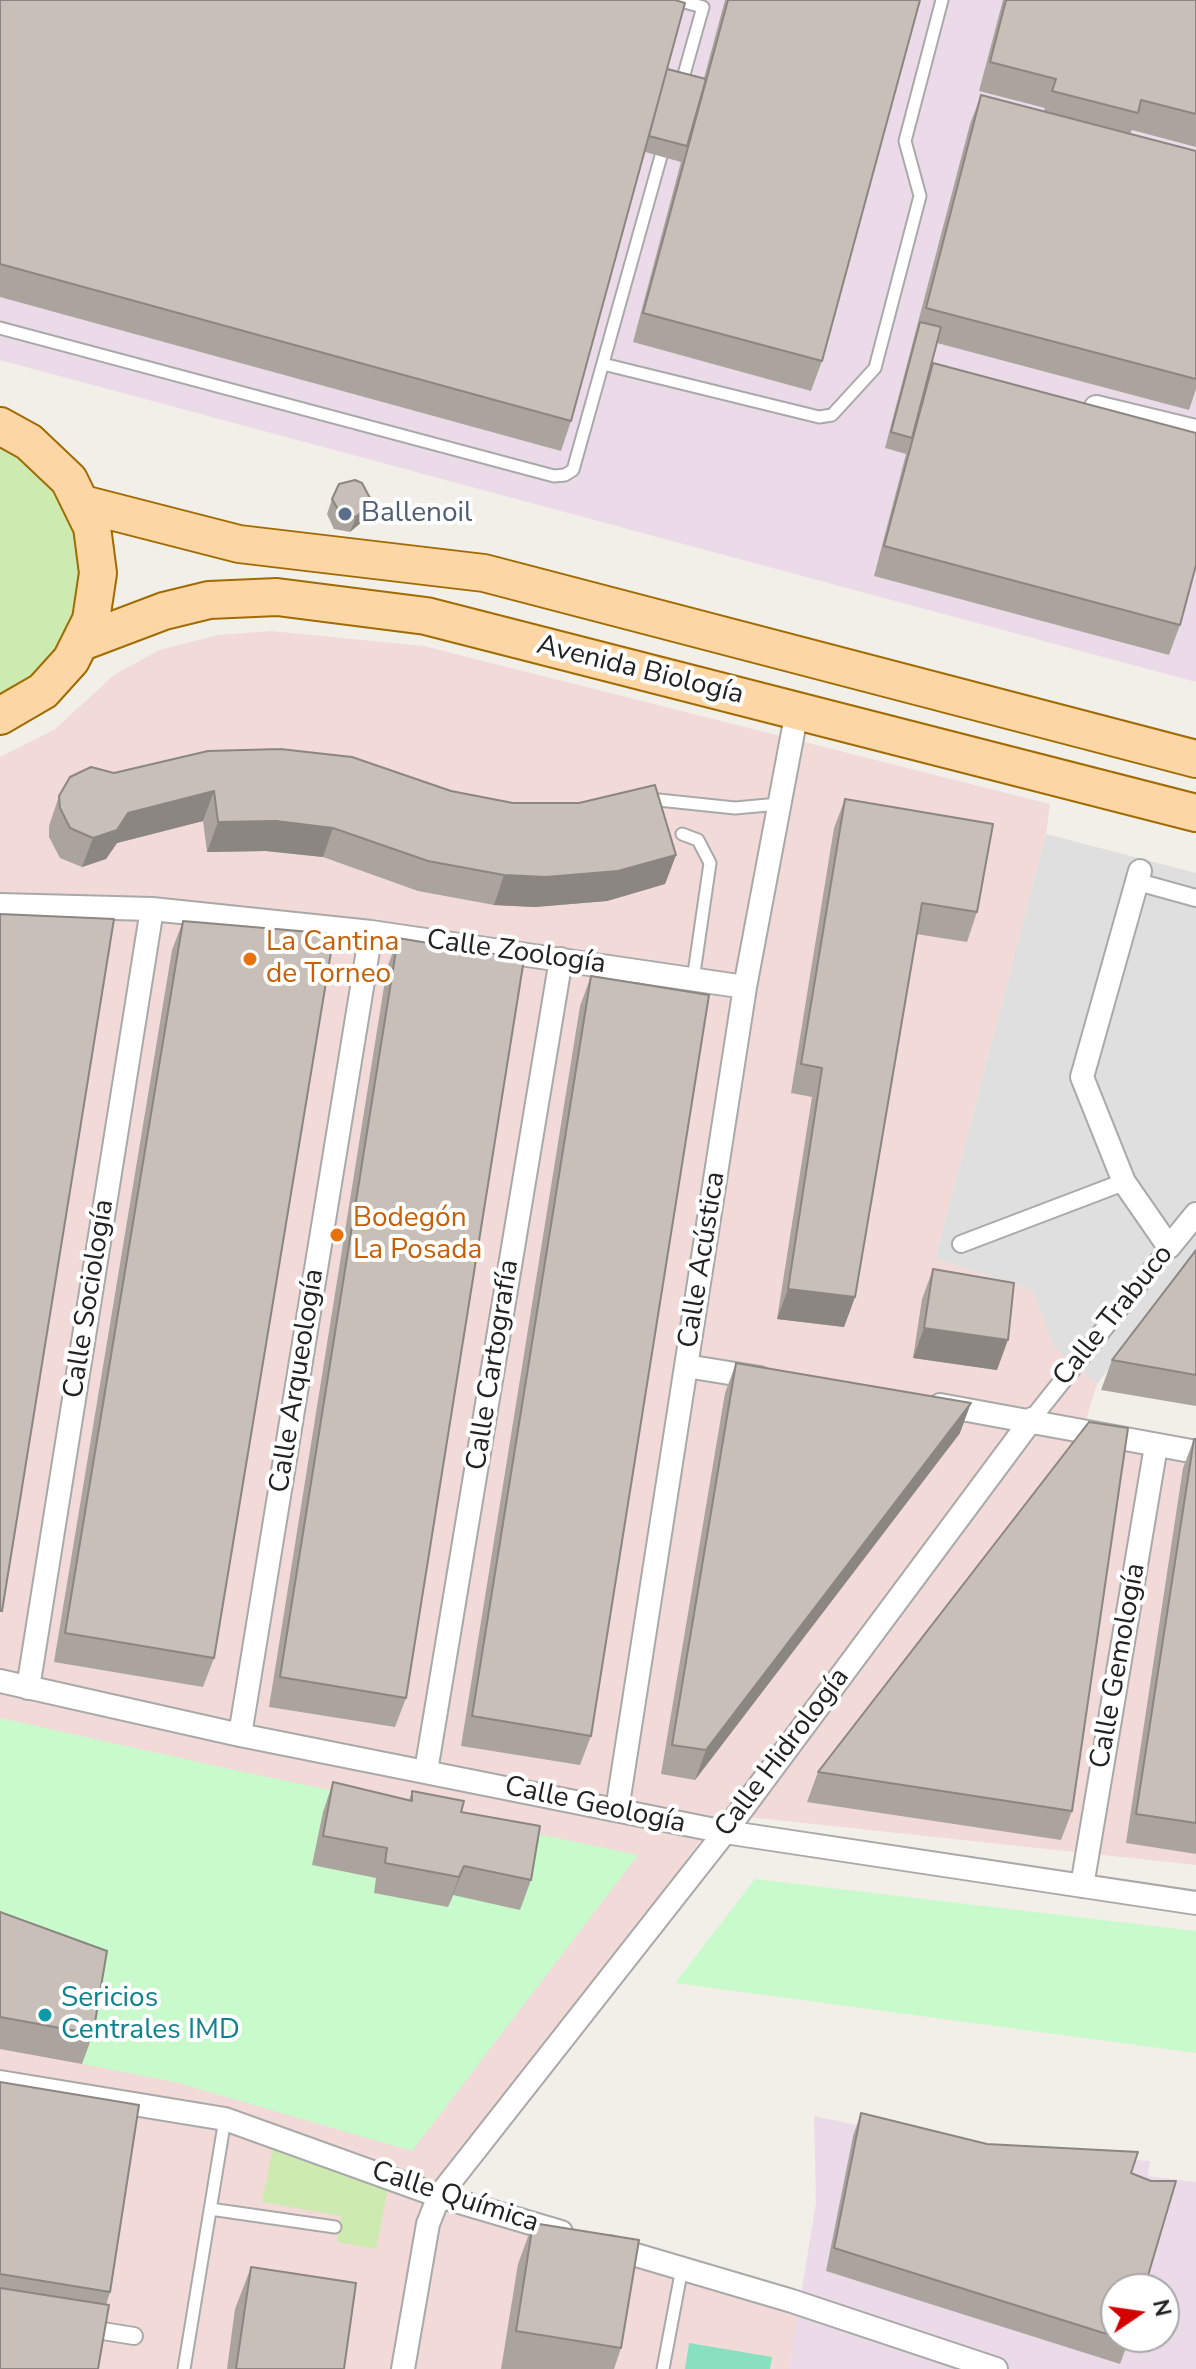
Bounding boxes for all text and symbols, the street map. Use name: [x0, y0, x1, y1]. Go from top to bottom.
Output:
place label: Ballenoil: [361, 497, 472, 531]
marker: Ballenoil: [336, 505, 354, 523]
street label: Avenida Biología: [533, 629, 747, 713]
street label: Calle Zoología: [424, 924, 608, 982]
place label: La Cantina de Torneo: [266, 926, 399, 992]
marker: La Cantina de Torneo: [241, 950, 259, 968]
street label: Calle Acústica: [672, 1169, 734, 1351]
street label: Calle Sociología: [58, 1197, 122, 1401]
place label: Bodegón La Posada: [353, 1202, 482, 1268]
marker: Bodegón La Posada: [328, 1226, 346, 1244]
street label: Calle Trabuco: [1047, 1239, 1181, 1393]
street label: Calle Cartografía: [461, 1257, 527, 1473]
street label: Calle Arqueología: [264, 1267, 332, 1495]
street label: Calle Gemología: [1084, 1561, 1154, 1771]
street label: Calle Hidrología: [709, 1662, 857, 1844]
street label: Calle Geología: [502, 1770, 688, 1842]
place label: Sericios Centrales IMD: [61, 1982, 240, 2048]
marker: Sericios Centrales IMD: [36, 2006, 54, 2024]
street label: Calle Química: [367, 2155, 543, 2241]
north arrow: [1100, 2273, 1180, 2353]
text: N: [1145, 2297, 1178, 2319]

